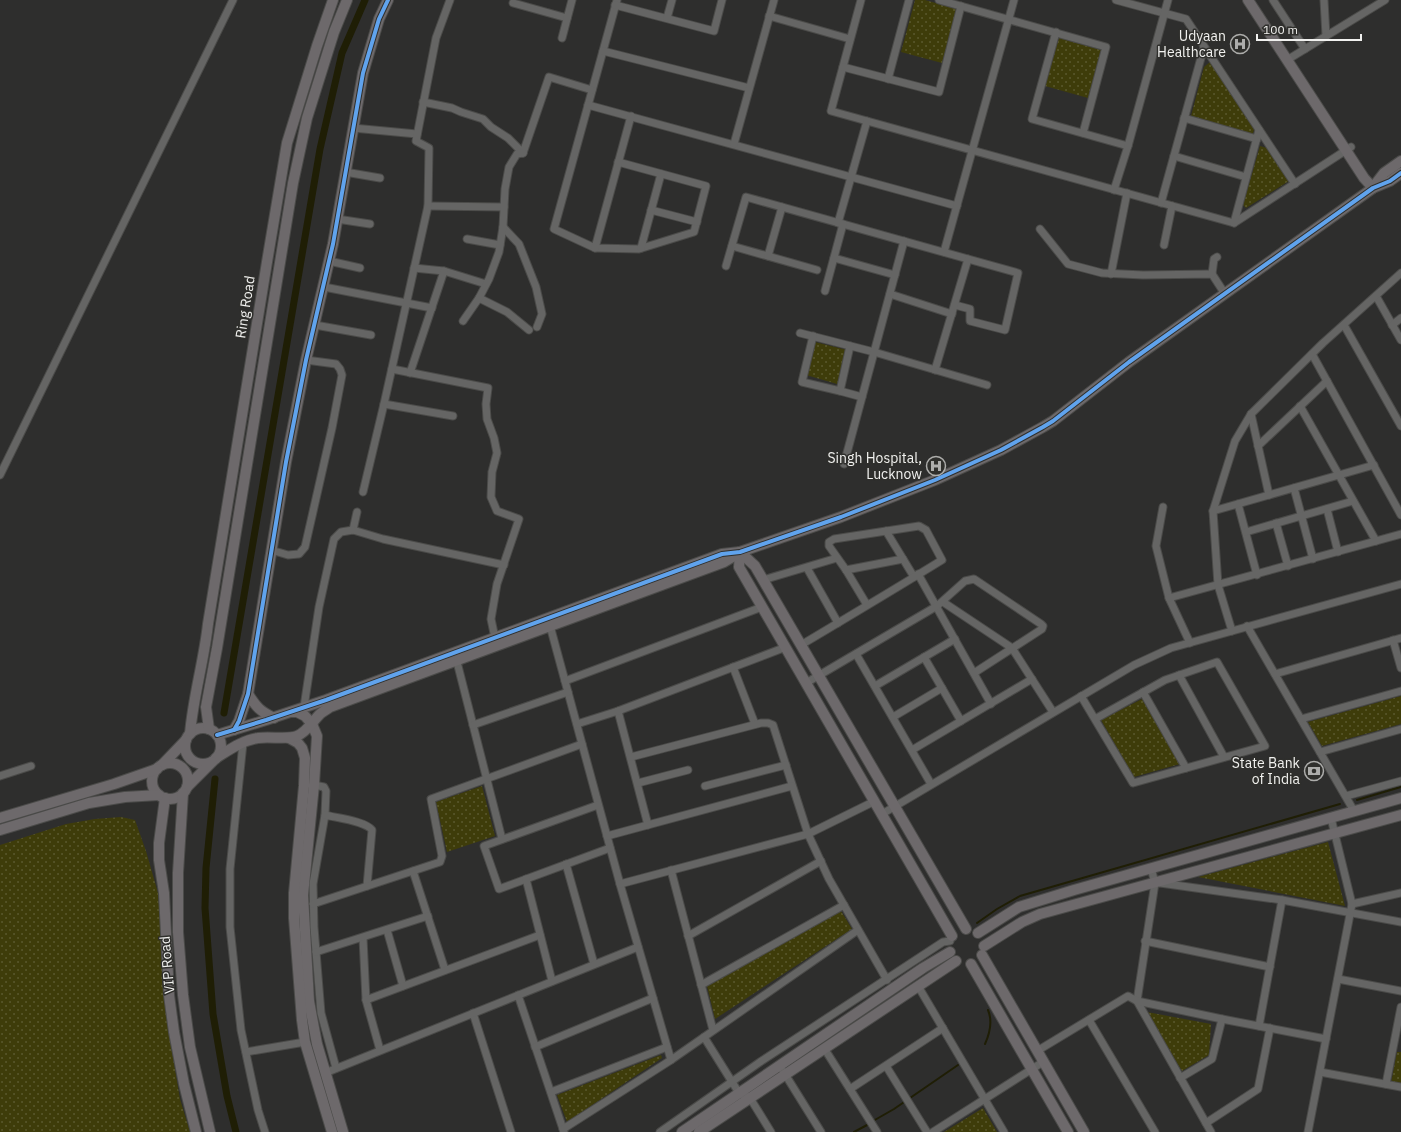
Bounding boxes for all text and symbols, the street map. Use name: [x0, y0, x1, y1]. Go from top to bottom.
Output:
scale bar: [1257, 16, 1361, 42]
text: 100 m: [1263, 22, 1298, 37]
place label: Udyaan Healthcare: [1157, 27, 1226, 61]
hospital icon: Udyaan Healthcare: [1229, 33, 1251, 55]
street label: Ring Road: [231, 274, 259, 340]
place label: Singh Hospital, Lucknow: [827, 449, 922, 483]
hospital icon: Singh Hospital, Lucknow: [925, 455, 947, 477]
place label: State Bank of India: [1232, 754, 1301, 788]
bank icon: State Bank of India: [1303, 760, 1325, 782]
street label: VIP Road: [156, 935, 178, 995]

